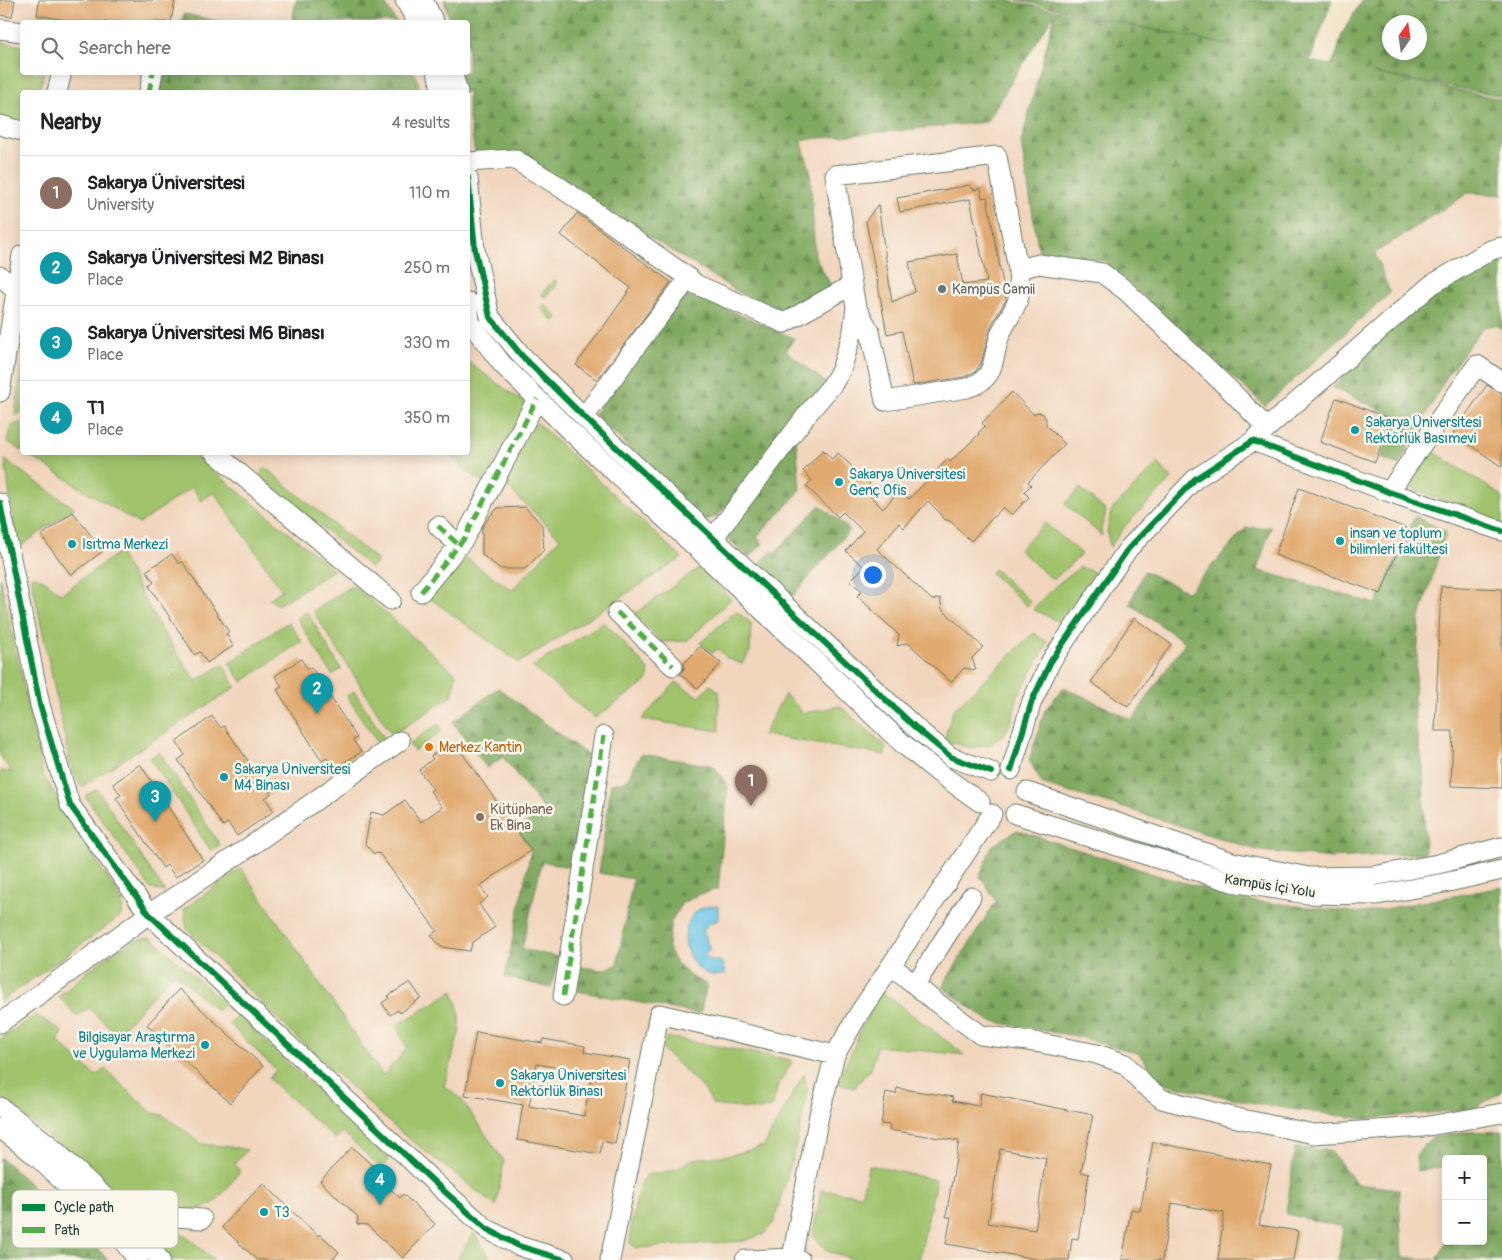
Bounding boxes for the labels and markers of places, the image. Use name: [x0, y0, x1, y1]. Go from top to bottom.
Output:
place label: Kampüs Camii: [952, 281, 1036, 298]
marker: Kampüs Camii: [936, 283, 948, 295]
place label: Sakarya Üniversitesi Rektörlük Basımevi: [1365, 414, 1482, 447]
marker: Sakarya Üniversitesi Rektörlük Basımevi: [1349, 424, 1361, 436]
place label: Sakarya Üniversitesi Genç Ofis: [849, 466, 966, 499]
marker: Sakarya Üniversitesi Genç Ofis: [833, 476, 845, 488]
place label: insan ve toplum bilimleri fakültesi: [1350, 525, 1448, 558]
marker: insan ve toplum bilimleri fakültesi: [1334, 535, 1346, 547]
place label: Isıtma Merkezi: [82, 536, 169, 553]
marker: Isıtma Merkezi: [66, 538, 78, 550]
pin: 2: [301, 673, 333, 714]
place label: Merkez Kantin: [439, 739, 522, 756]
marker: Merkez Kantin: [423, 741, 435, 753]
place label: Sakarya Üniversitesi M4 Binası: [234, 761, 351, 794]
pin: 1: [735, 765, 767, 806]
marker: Sakarya Üniversitesi M4 Binası: [218, 771, 230, 783]
pin: 3: [139, 781, 171, 822]
place label: Kütüphane Ek Bina: [490, 801, 553, 834]
marker: Kütüphane Ek Bina: [474, 811, 486, 823]
place label: Bilgisayar Araştırma ve Uygulama Merkezi: [72, 1029, 195, 1062]
marker: Bilgisayar Araştırma ve Uygulama Merkezi: [199, 1039, 211, 1051]
place label: Sakarya Üniversitesi Rektörlük Binası: [510, 1067, 627, 1100]
marker: Sakarya Üniversitesi Rektörlük Binası: [494, 1077, 506, 1089]
pin: 4: [364, 1164, 396, 1205]
place label: T3: [274, 1204, 290, 1221]
marker: T3: [258, 1206, 270, 1218]

